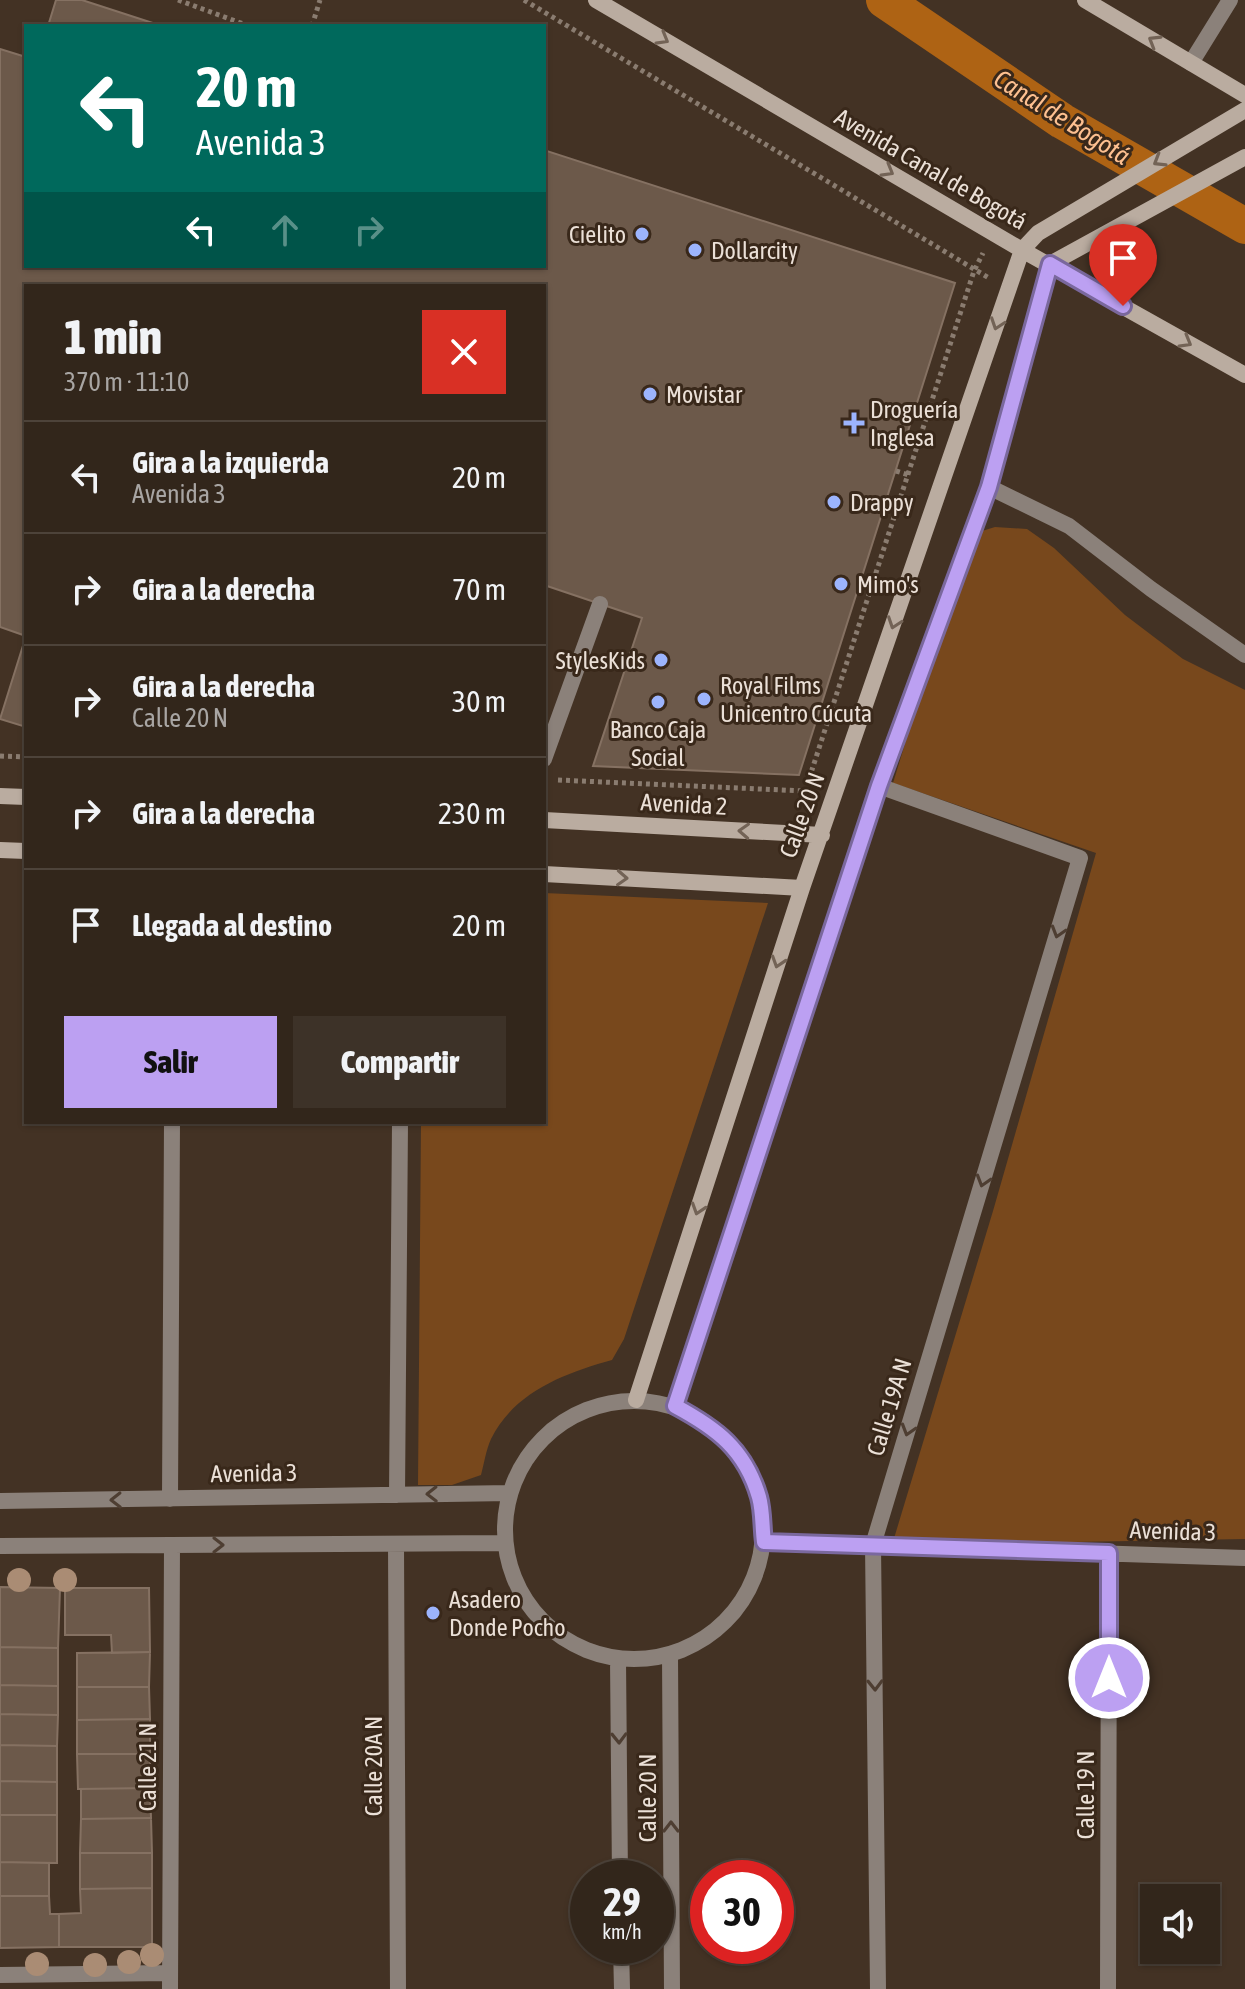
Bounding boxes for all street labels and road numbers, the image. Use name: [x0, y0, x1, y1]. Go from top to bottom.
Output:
street label: Avenida Canal de Bogotá: [830, 103, 1032, 235]
street label: Calle 20 N: [774, 769, 830, 861]
street label: Avenida 2: [640, 788, 728, 820]
street label: Calle 19A N: [861, 1355, 917, 1459]
street label: Avenida 3: [210, 1459, 298, 1487]
street label: Avenida 3: [1129, 1516, 1217, 1546]
street label: Calle 20A N: [360, 1716, 387, 1816]
street label: Calle 21 N: [134, 1723, 161, 1811]
street label: Calle 19 N: [1072, 1751, 1099, 1839]
street label: Calle 20 N: [634, 1754, 661, 1842]

